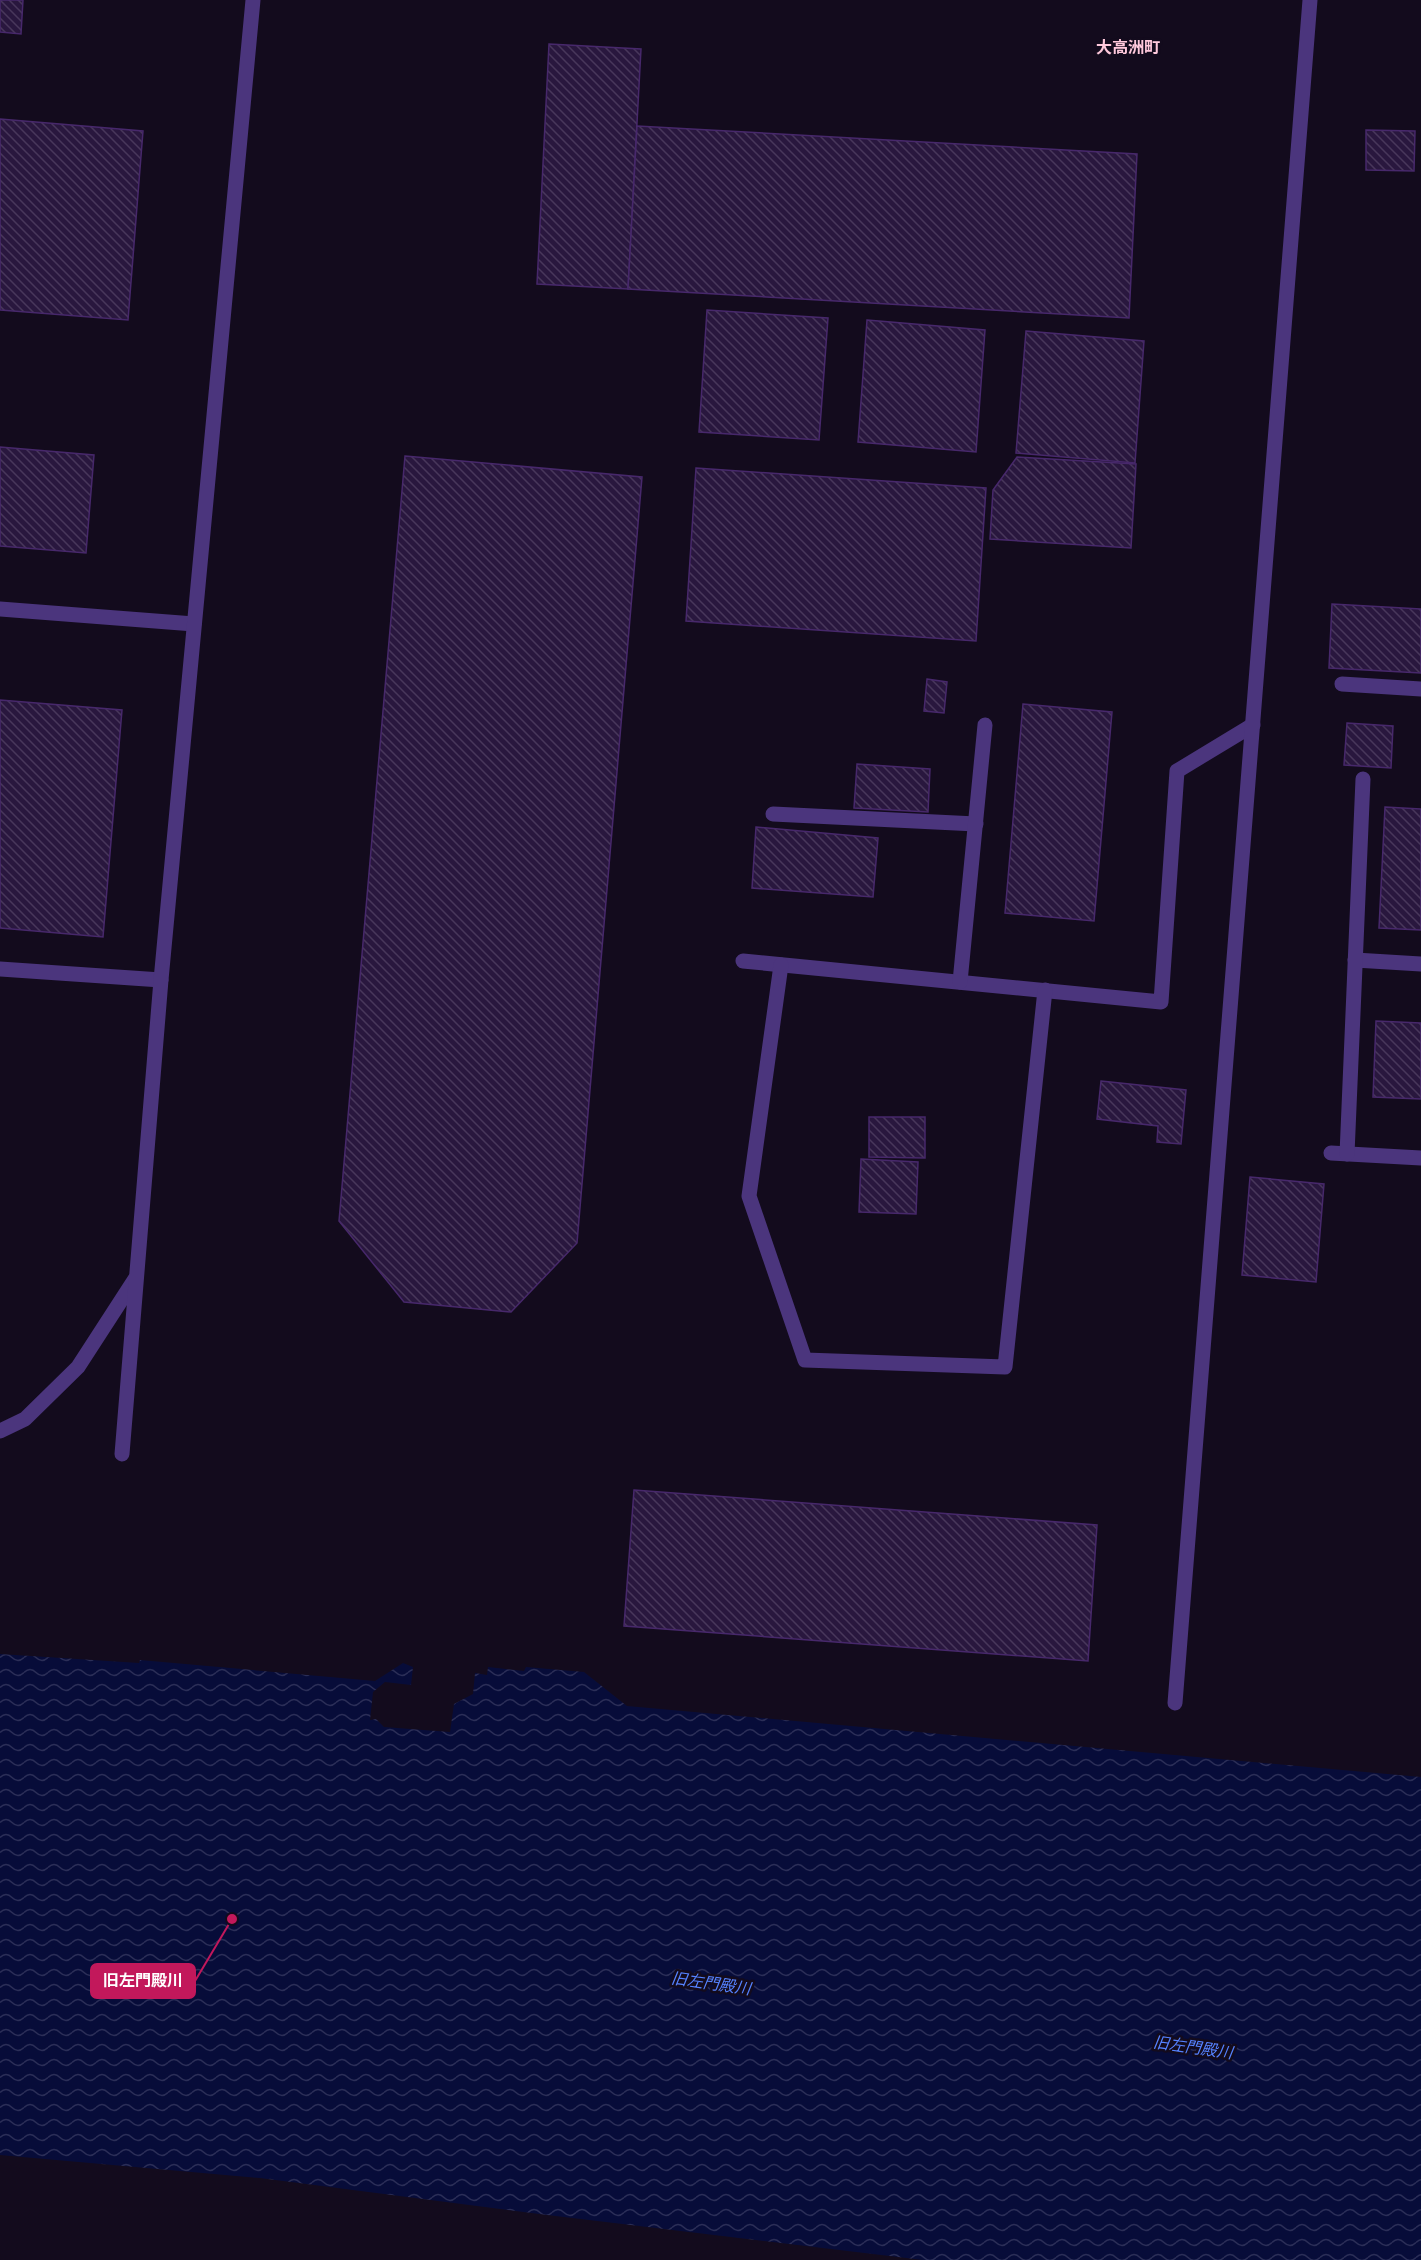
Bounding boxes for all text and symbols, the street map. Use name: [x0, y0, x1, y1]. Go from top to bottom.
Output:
district label: 大高洲町: [1096, 37, 1160, 57]
callout: 旧左門殿川: [91, 1964, 195, 1998]
water label: 旧左門殿川: [670, 1968, 754, 1999]
text: 旧左門殿川: [103, 1970, 183, 1990]
water label: 旧左門殿川: [1152, 2032, 1236, 2063]

